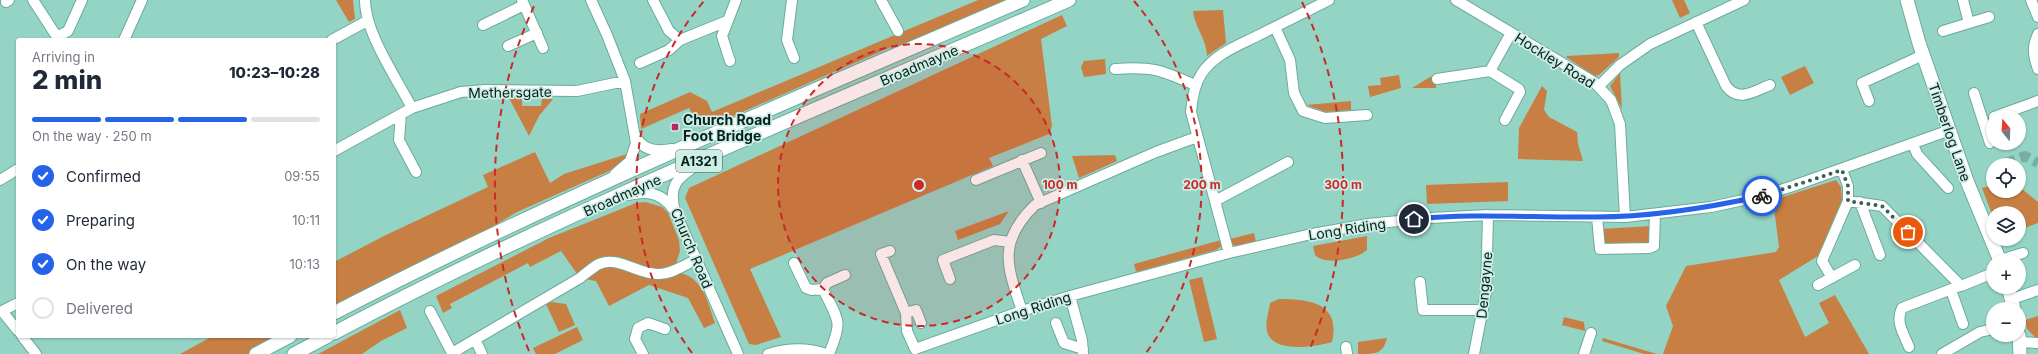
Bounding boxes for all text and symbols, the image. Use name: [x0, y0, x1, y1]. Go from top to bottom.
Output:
street label: Hockley Road: [1512, 29, 1598, 91]
street label: Broadmayne: [877, 41, 961, 89]
text: Arriving in: [32, 49, 95, 65]
text: 10:23–10:28: [229, 63, 320, 82]
text: 2 min: [32, 64, 102, 95]
street label: Timberlog Lane: [1925, 80, 1975, 184]
street label: Methersgate: [468, 83, 552, 101]
north arrow: [1986, 110, 2026, 150]
map controls: [1986, 110, 2026, 342]
place label: Church Road Foot Bridge: [683, 111, 771, 144]
marker: Church Road Foot Bridge: [670, 122, 680, 132]
text: On the way · 250 m: [32, 128, 152, 144]
road number: A1321: [676, 150, 722, 172]
button: locate: [1986, 158, 2026, 198]
icon: check: [32, 165, 54, 187]
text: Confirmed: [66, 167, 141, 186]
text: 09:55: [284, 168, 320, 184]
street label: Broadmayne: [580, 170, 664, 220]
courier: [1742, 176, 1782, 216]
text: 100 m: [1042, 177, 1078, 192]
text: 200 m: [1183, 177, 1221, 192]
text: 300 m: [1324, 177, 1362, 192]
centre of rings: [912, 178, 926, 192]
icon: bike: [1751, 185, 1773, 207]
pin: [1397, 202, 1431, 236]
street label: Church Road: [667, 205, 717, 291]
button: layers: [1986, 206, 2026, 246]
icon: home: [1403, 208, 1425, 230]
icon: check: [32, 209, 54, 231]
text: Preparing: [66, 211, 135, 230]
text: 10:11: [292, 212, 320, 228]
street label: Long Riding: [1307, 214, 1387, 244]
pin: [1891, 215, 1925, 249]
icon: bag: [1897, 221, 1919, 243]
street label: Dengayne: [1473, 251, 1495, 319]
icon: check: [32, 253, 54, 275]
button: +: [1986, 254, 2026, 294]
text: On the way: [66, 255, 146, 274]
text: 10:13: [289, 256, 320, 272]
street label: Long Riding: [993, 288, 1073, 328]
text: Delivered: [66, 299, 133, 318]
button: −: [1986, 302, 2026, 342]

